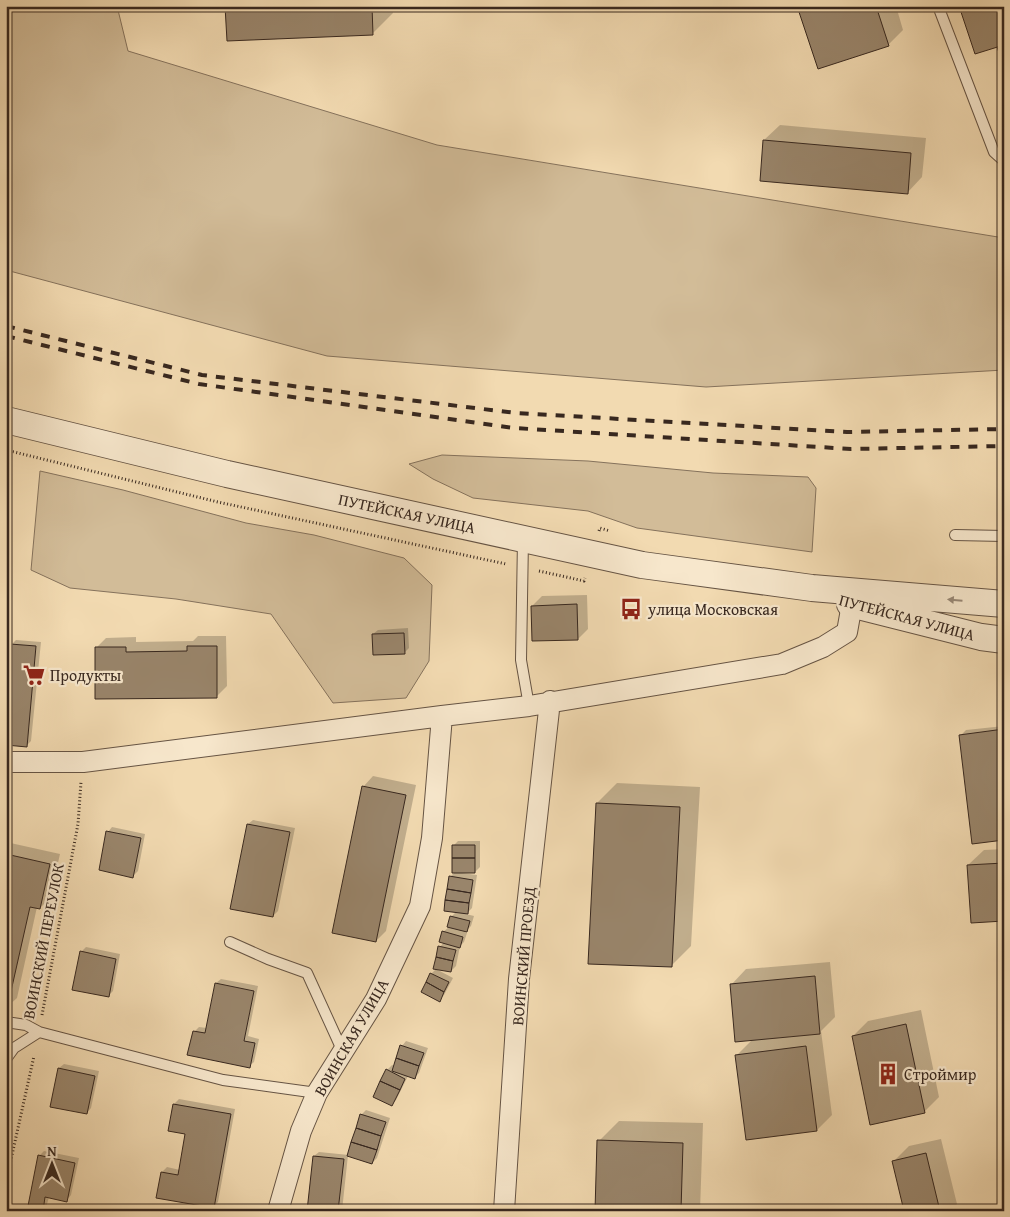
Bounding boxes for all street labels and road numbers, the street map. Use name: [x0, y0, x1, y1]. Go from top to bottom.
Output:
street label: ПУТЕЙСКАЯ УЛИЦА: [336, 487, 478, 539]
street label: ПУТЕЙСКАЯ УЛИЦА: [836, 587, 978, 647]
street label: ВОИНСКИЙ ПЕРЕУЛОК: [16, 861, 70, 1021]
street label: ВОИНСКИЙ ПРОЕЗД: [505, 886, 541, 1026]
street label: ВОИНСКАЯ УЛИЦА: [308, 974, 395, 1100]

